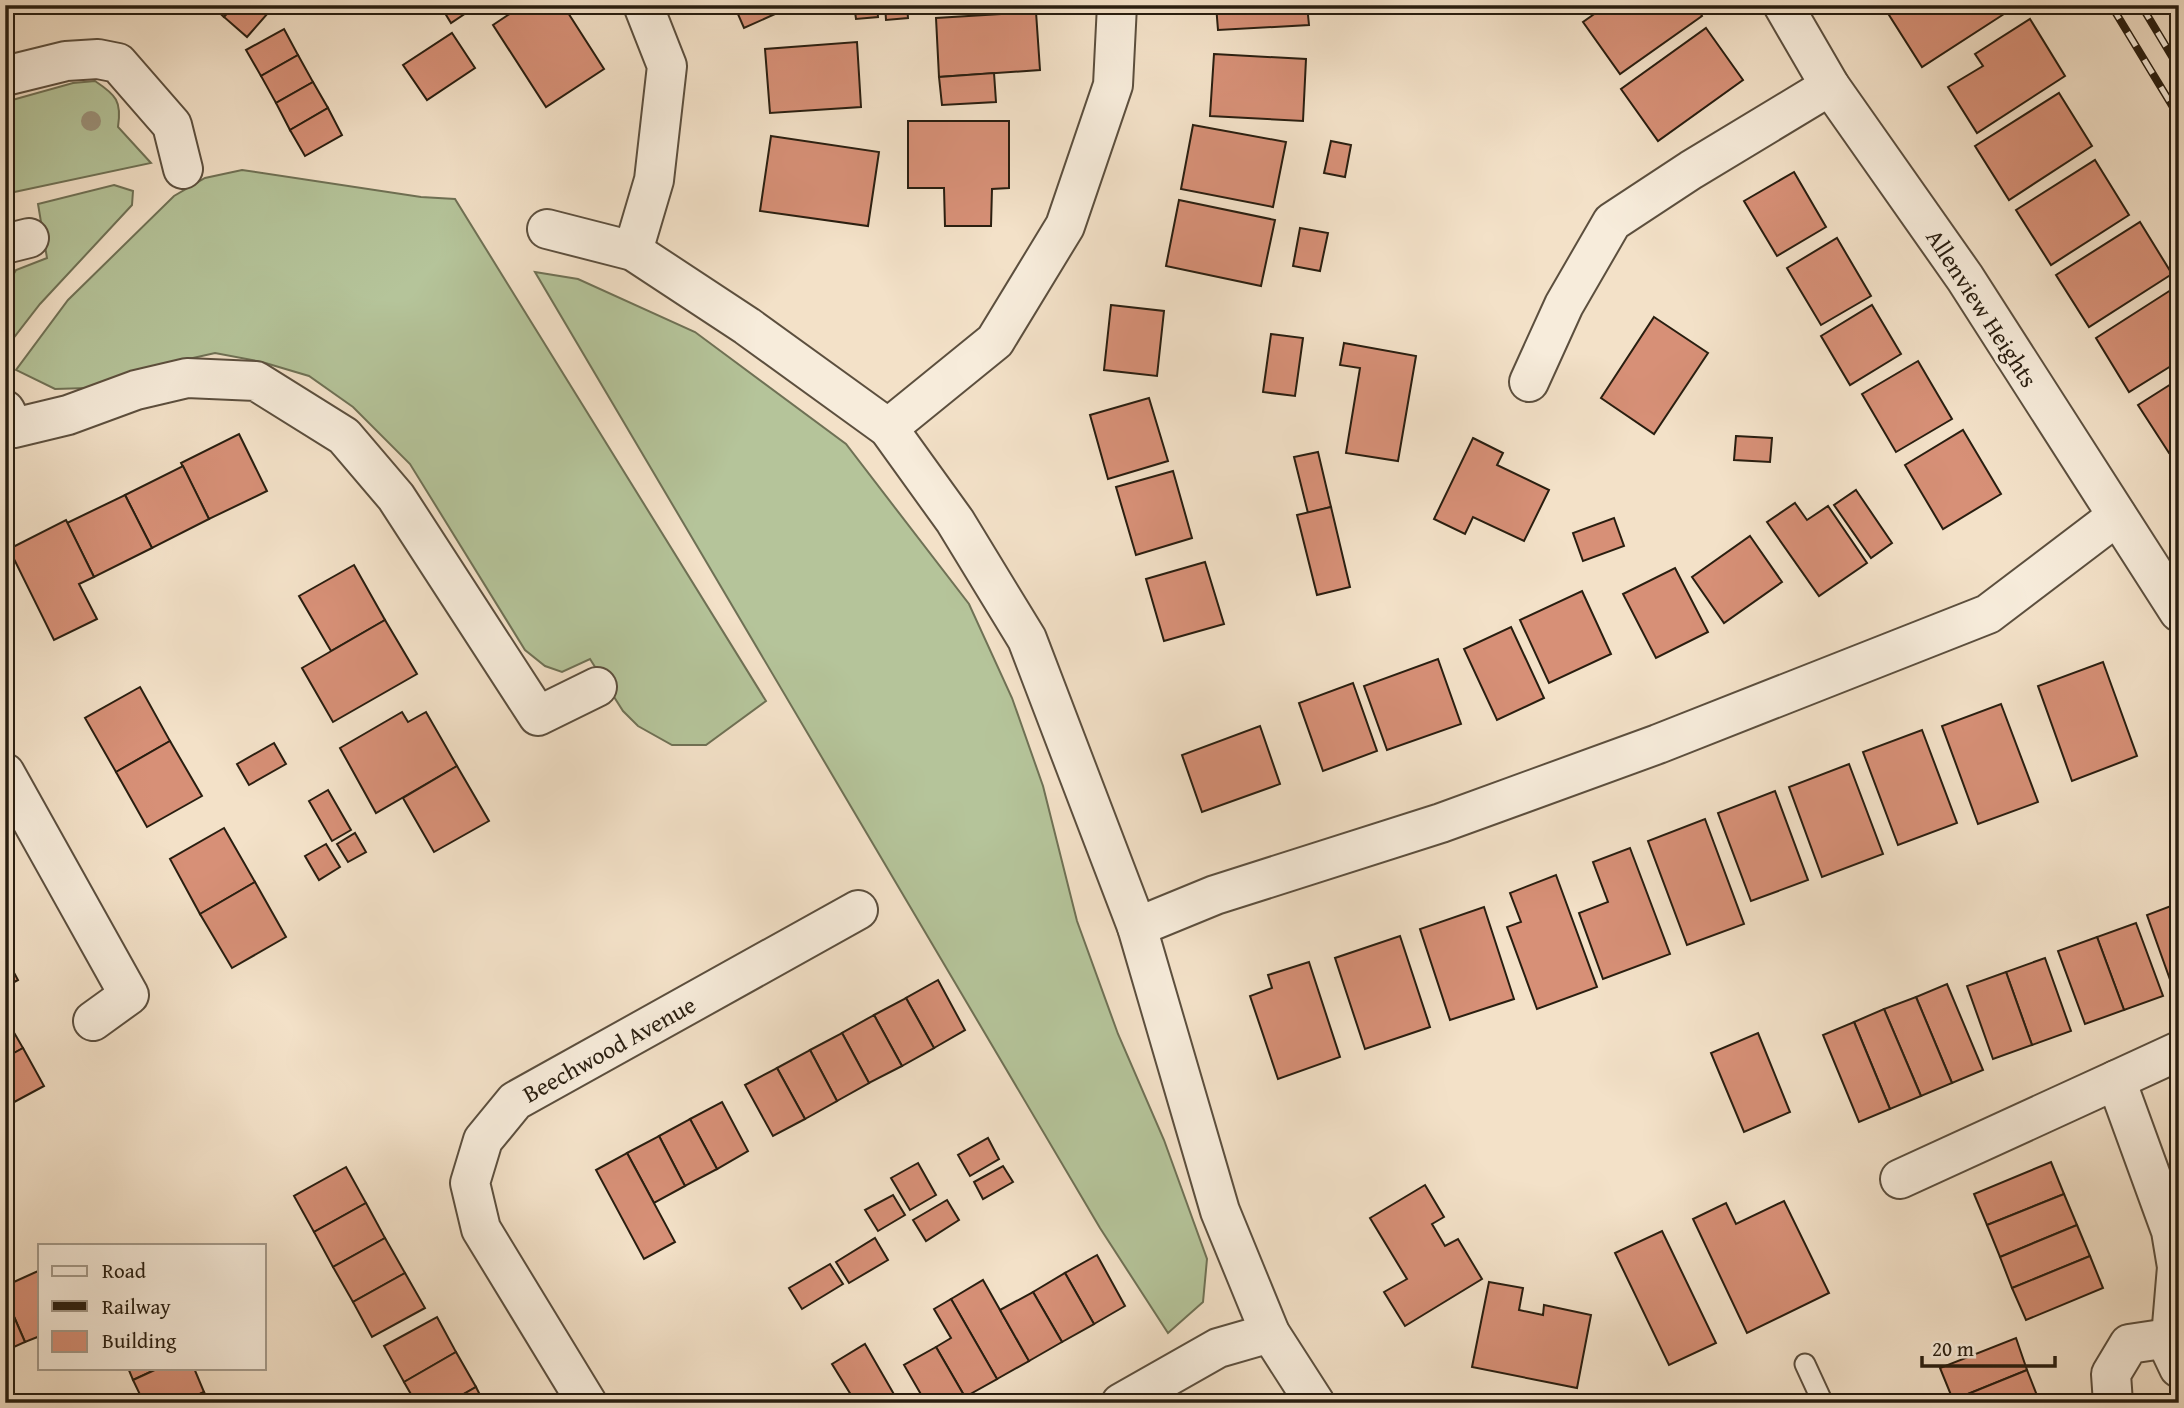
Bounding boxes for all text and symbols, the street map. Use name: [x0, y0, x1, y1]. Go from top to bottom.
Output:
street label: Allenview Heights: [1918, 222, 2046, 394]
street label: Beechwood Avenue: [516, 987, 702, 1111]
legend: [38, 1244, 266, 1370]
text: Road: [102, 1255, 147, 1286]
text: Railway: [102, 1291, 171, 1322]
scale bar: [1922, 1324, 2054, 1368]
text: Building: [102, 1325, 177, 1356]
text: 20 m: [1932, 1333, 1974, 1364]

